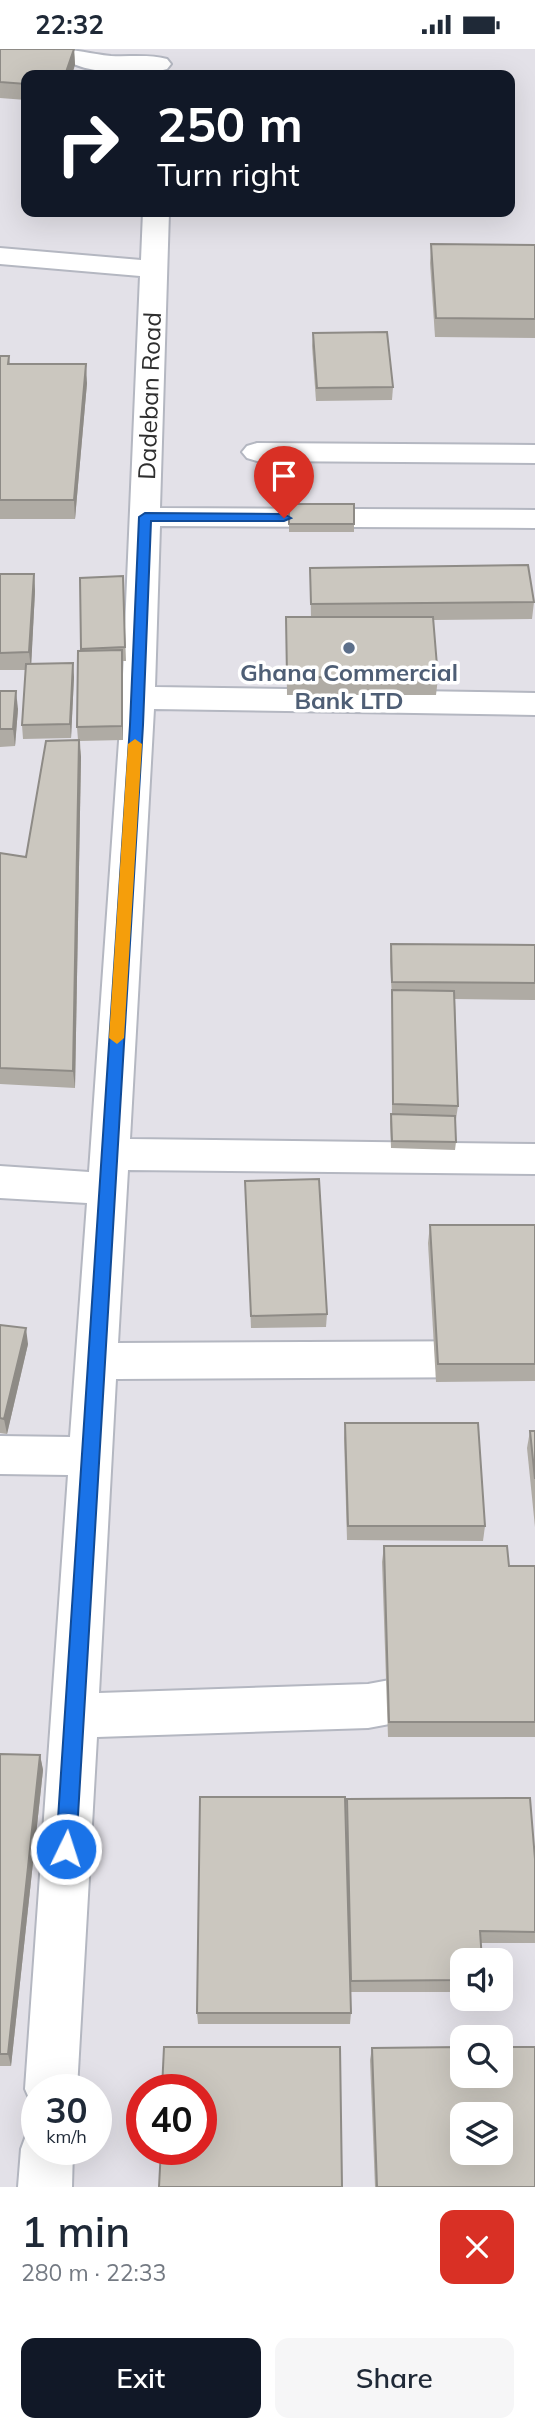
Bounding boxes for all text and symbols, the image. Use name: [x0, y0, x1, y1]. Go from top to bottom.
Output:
text: 22:32: [35, 8, 104, 41]
text: 250 m: [157, 93, 303, 154]
icon: right: [42, 98, 133, 189]
text: Turn right: [157, 154, 300, 194]
street label: Dadeban Road: [131, 312, 167, 480]
pin: [254, 446, 314, 518]
icon: arrive: [265, 457, 303, 495]
marker: Ghana Commercial Bank LTD: [341, 640, 357, 656]
place label: Ghana Commercial Bank LTD: [240, 657, 458, 715]
position arrow: [29, 1812, 103, 1886]
map controls: [450, 1948, 513, 2165]
button: sound: [450, 1948, 513, 2011]
button: search: [450, 2025, 513, 2088]
speed limit sign: 40: [126, 2074, 217, 2165]
text: 30: [45, 2088, 88, 2132]
button: layers: [450, 2102, 513, 2165]
text: km/h: [46, 2125, 87, 2148]
text: 1 min: [21, 2205, 130, 2258]
button: close: [440, 2210, 514, 2284]
text: 280 m · 22:33: [21, 2258, 166, 2287]
button: Exit: [21, 2338, 261, 2418]
button: Share: [275, 2338, 514, 2418]

